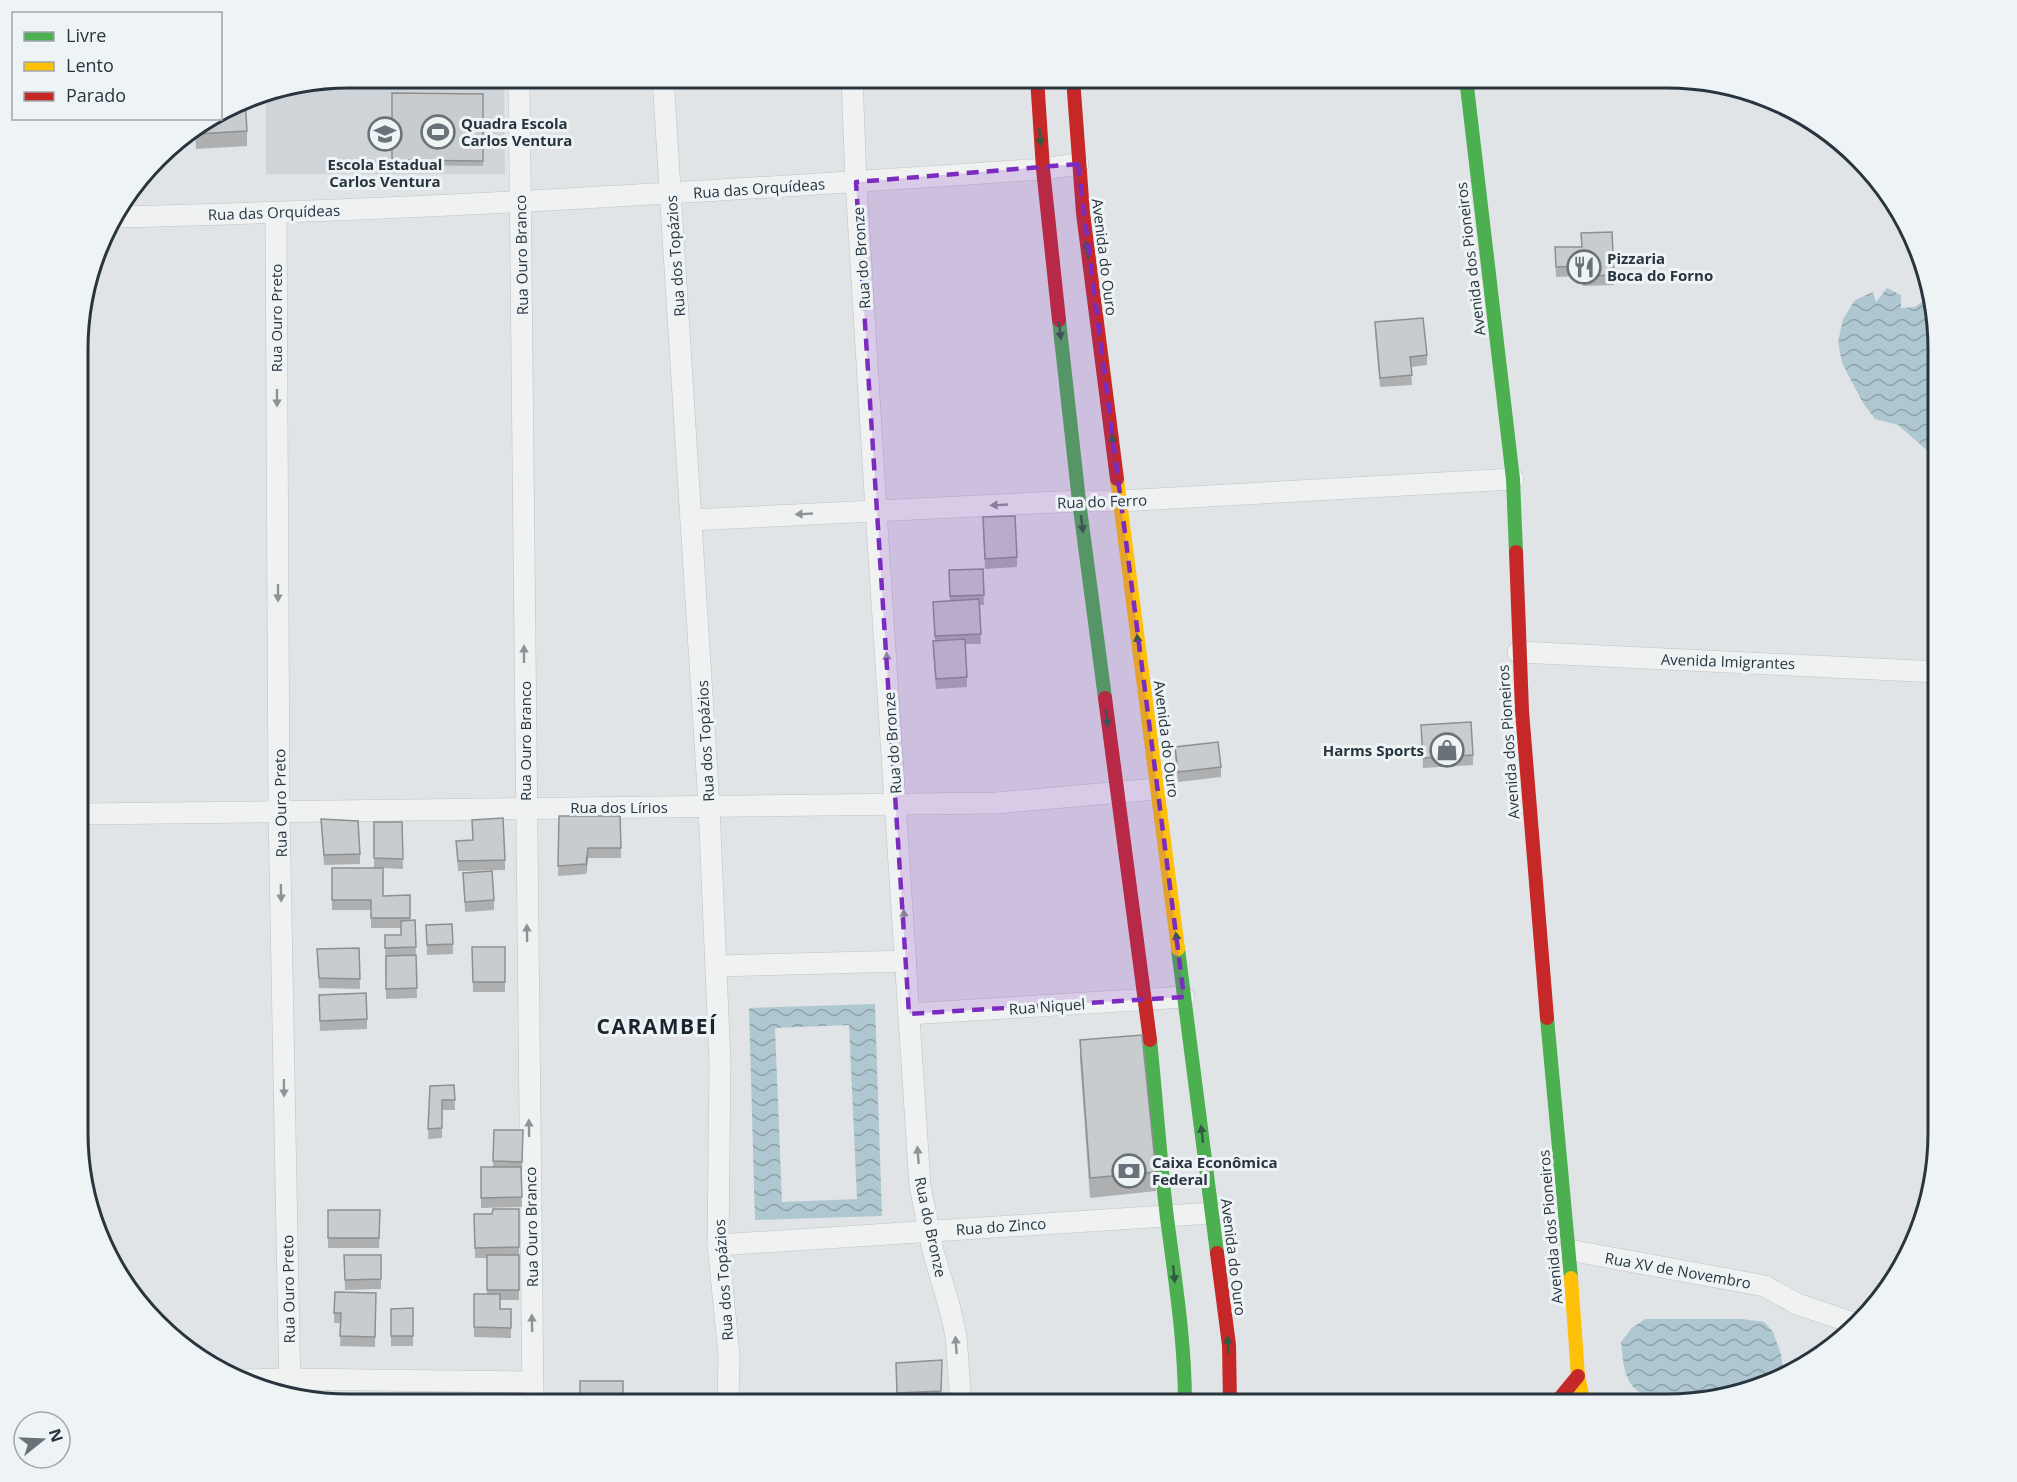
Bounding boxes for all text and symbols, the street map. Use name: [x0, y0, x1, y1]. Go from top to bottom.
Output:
legend: [12, 12, 222, 120]
text: Livre: [66, 23, 106, 47]
text: Lento: [66, 53, 114, 77]
text: Parado: [66, 83, 126, 107]
place label: Quadra Escola Carlos Ventura: [461, 113, 572, 150]
sports icon: Quadra Escola Carlos Ventura: [420, 114, 456, 150]
school or university icon: Escola Estadual Carlos Ventura: [367, 116, 403, 152]
one-way arrow: [1036, 127, 1045, 146]
place label: Escola Estadual Carlos Ventura: [328, 154, 442, 191]
street label: Rua das Orquídeas: [692, 173, 826, 203]
street label: Avenida dos Pioneiros: [1451, 181, 1489, 337]
street label: Rua Ouro Branco: [510, 195, 532, 315]
street label: Rua dos Topázios: [661, 195, 689, 317]
street label: Avenida do Ouro: [1088, 197, 1122, 317]
street label: Rua das Orquídeas: [208, 200, 340, 224]
street label: Rua do Bronze: [847, 206, 875, 310]
one-way arrow: [1083, 240, 1092, 259]
place label: Pizzaria Boca do Forno: [1607, 248, 1713, 285]
restaurant icon: Pizzaria Boca do Forno: [1566, 249, 1602, 285]
street label: Rua Ouro Preto: [266, 264, 286, 372]
one-way arrow: [1056, 321, 1065, 340]
one-way arrow: [272, 388, 282, 407]
one-way arrow: [1108, 434, 1117, 453]
street label: Rua do Ferro: [1057, 489, 1147, 513]
one-way arrow: [989, 500, 1008, 509]
one-way arrow: [794, 509, 813, 519]
one-way arrow: [1078, 515, 1087, 534]
one-way arrow: [273, 583, 283, 602]
one-way arrow: [1133, 634, 1143, 653]
one-way arrow: [519, 645, 529, 664]
street label: Avenida Imigrantes: [1660, 649, 1796, 673]
one-way arrow: [882, 651, 891, 670]
street label: Avenida dos Pioneiros: [1493, 664, 1523, 820]
street label: Avenida do Ouro: [1150, 679, 1184, 799]
street label: Rua dos Topázios: [692, 680, 718, 802]
street label: Rua Ouro Branco: [515, 681, 535, 801]
street label: Rua do Bronze: [878, 691, 906, 795]
one-way arrow: [1103, 708, 1112, 727]
shop icon: Harms Sports: [1429, 732, 1465, 768]
place label: Harms Sports: [1323, 740, 1424, 760]
street label: Rua Ouro Preto: [269, 749, 291, 857]
street label: Rua dos Lírios: [570, 797, 668, 817]
one-way arrow: [276, 883, 286, 902]
one-way arrow: [899, 909, 908, 928]
one-way arrow: [522, 924, 532, 943]
one-way arrow: [1172, 931, 1181, 950]
street label: Rua Niquel: [1008, 993, 1086, 1019]
district label: CARAMBEÍ: [597, 1012, 717, 1040]
one-way arrow: [279, 1078, 289, 1097]
one-way arrow: [524, 1119, 534, 1138]
one-way arrow: [1197, 1125, 1207, 1144]
one-way arrow: [914, 1145, 923, 1164]
street label: Avenida dos Pioneiros: [1533, 1149, 1567, 1305]
place label: Caixa Econômica Federal: [1152, 1152, 1277, 1189]
bank icon: Caixa Econômica Federal: [1111, 1153, 1147, 1189]
street label: Rua Ouro Branco: [520, 1167, 542, 1287]
street label: Rua do Bronze: [911, 1175, 951, 1279]
street label: Avenida do Ouro: [1217, 1197, 1251, 1317]
street label: Rua do Zinco: [955, 1213, 1047, 1239]
street label: Rua dos Topázios: [709, 1219, 737, 1341]
street label: Rua Ouro Preto: [277, 1235, 299, 1343]
street label: Rua XV de Novembro: [1603, 1247, 1753, 1293]
one-way arrow: [1170, 1264, 1179, 1283]
one-way arrow: [527, 1314, 537, 1333]
one-way arrow: [952, 1336, 961, 1355]
one-way arrow: [1224, 1336, 1233, 1355]
north arrow: [12, 1410, 72, 1470]
text: N: [44, 1426, 69, 1445]

